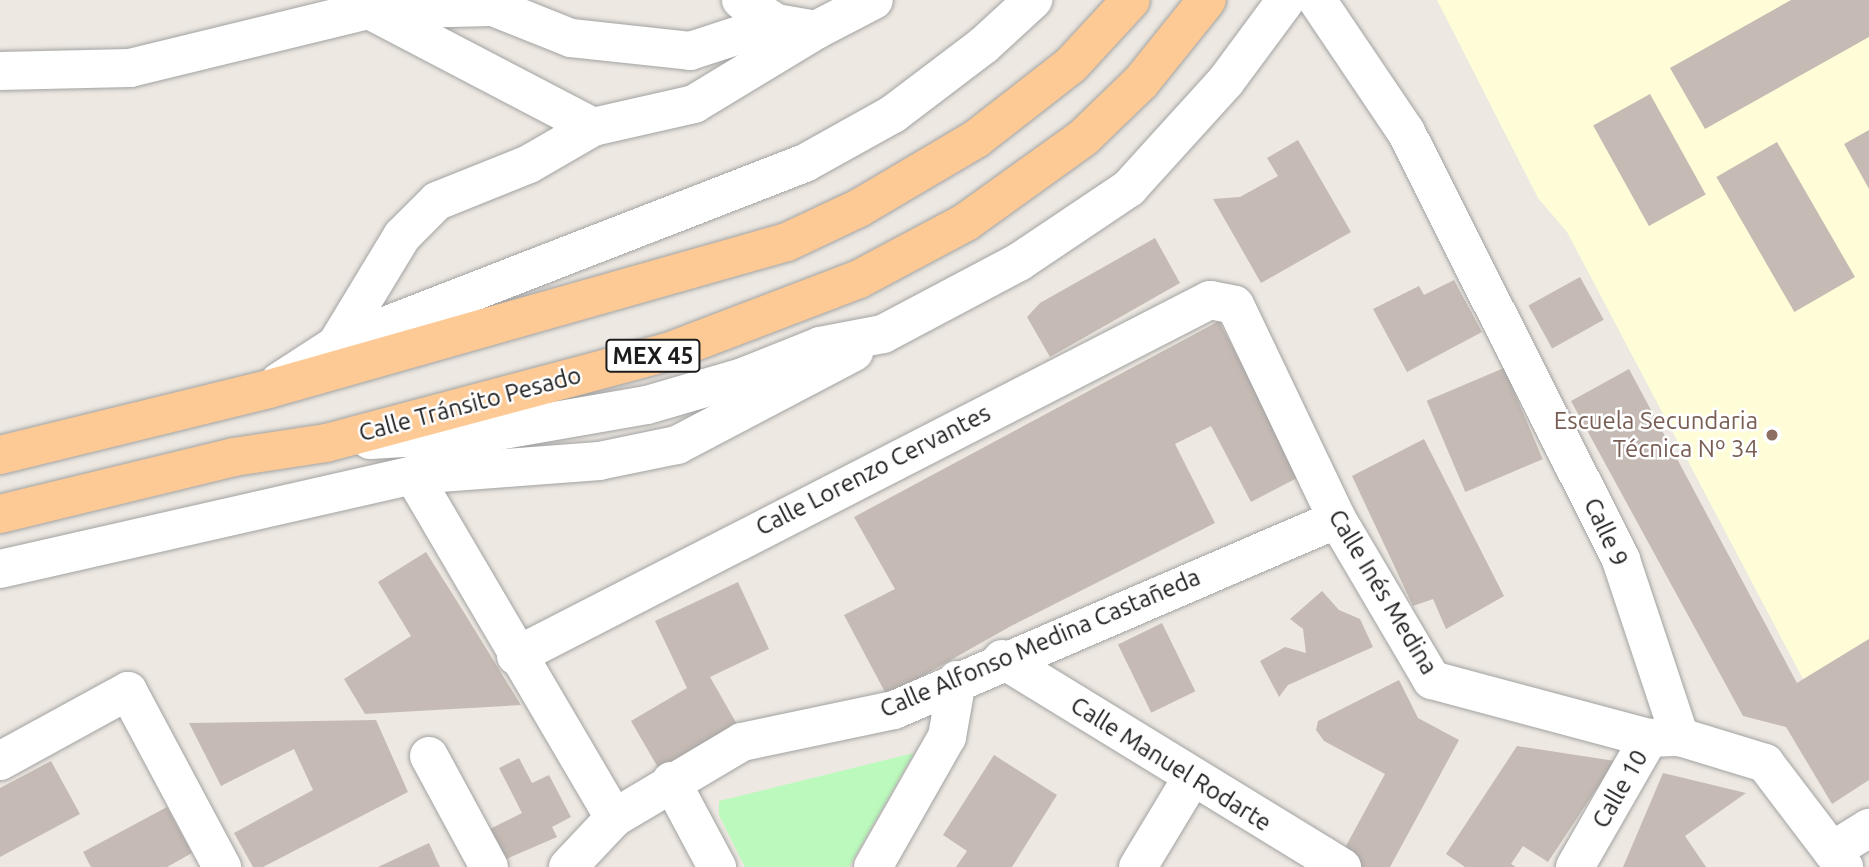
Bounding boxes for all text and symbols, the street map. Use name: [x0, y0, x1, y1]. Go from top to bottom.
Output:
road number: MEX 45: [604, 336, 702, 376]
street label: Calle Tránsito Pesado: [356, 360, 584, 448]
street label: Calle Lorenzo Cervantes: [751, 398, 995, 542]
place label: Escuela Secundaria Técnica Nº 34: [1554, 407, 1758, 463]
marker: Escuela Secundaria Técnica Nº 34: [1764, 427, 1780, 443]
street label: Calle 9: [1578, 493, 1634, 571]
street label: Calle Inés Medina: [1322, 504, 1444, 680]
street label: Calle Alfonso Medina Castañeda: [876, 562, 1204, 724]
street label: Calle Manuel Rodarte: [1065, 691, 1277, 837]
street label: Calle 10: [1586, 745, 1654, 833]

